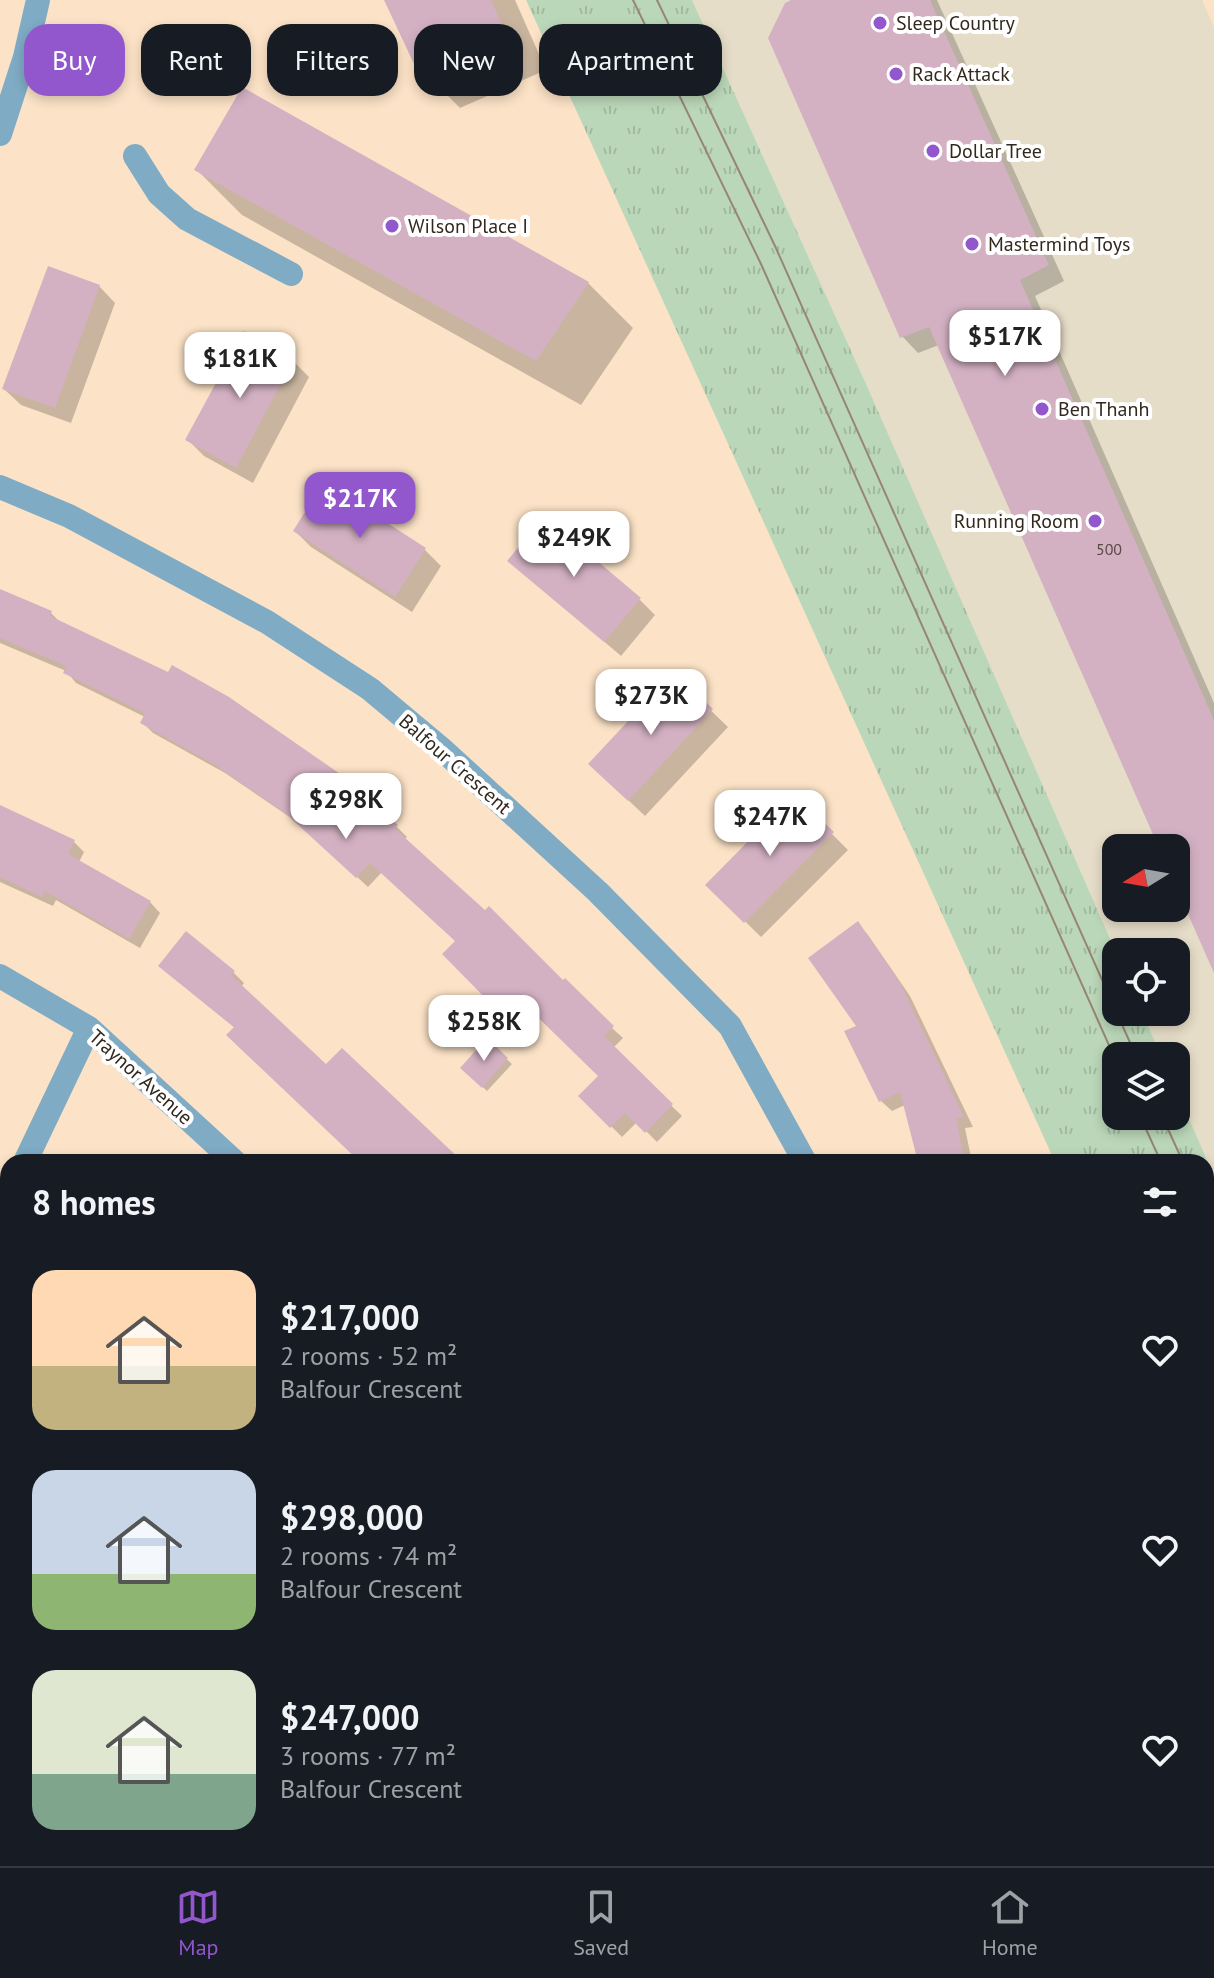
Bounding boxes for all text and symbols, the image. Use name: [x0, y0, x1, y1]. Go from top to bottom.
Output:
place label: Sleep Country: [896, 10, 1015, 36]
marker: Sleep Country: [871, 14, 889, 32]
chip: Buy: [24, 24, 125, 96]
chip: Rent: [141, 24, 251, 96]
chip: Filters: [267, 24, 398, 96]
chip: New: [414, 24, 523, 96]
chip: Apartment: [539, 24, 722, 96]
place label: Rack Attack: [912, 61, 1010, 87]
marker: Rack Attack: [887, 65, 905, 83]
place label: Dollar Tree: [949, 138, 1042, 164]
marker: Dollar Tree: [924, 142, 942, 160]
place label: Wilson Place I: [408, 213, 528, 239]
marker: Wilson Place I: [383, 217, 401, 235]
place label: Mastermind Toys: [988, 231, 1130, 257]
marker: Mastermind Toys: [963, 235, 981, 253]
pin: $517K: [949, 310, 1061, 378]
text: $517K: [967, 319, 1043, 352]
pin: $181K: [184, 332, 296, 400]
text: $181K: [202, 341, 278, 374]
place label: Ben Thanh: [1058, 396, 1149, 422]
marker: Ben Thanh: [1033, 400, 1051, 418]
pin: $217K: [304, 472, 416, 540]
text: $217K: [322, 481, 398, 514]
place label: Running Room: [954, 508, 1079, 534]
pin: $249K: [518, 511, 630, 579]
marker: Running Room: [1086, 512, 1104, 530]
text: $249K: [536, 520, 612, 553]
house number: 500: [1096, 539, 1122, 559]
pin: $273K: [595, 669, 707, 737]
text: $273K: [613, 678, 689, 711]
street label: Balfour Crescent: [394, 708, 517, 820]
pin: $298K: [290, 773, 402, 841]
text: $298K: [308, 782, 384, 815]
pin: $247K: [714, 790, 826, 858]
text: $247K: [732, 799, 808, 832]
north arrow: [1102, 834, 1190, 922]
map controls: [1102, 834, 1190, 1130]
button: locate: [1102, 938, 1190, 1026]
pin: $258K: [428, 995, 540, 1063]
text: $258K: [446, 1004, 522, 1037]
street label: Traynor Avenue: [84, 1024, 198, 1130]
button: layers: [1102, 1042, 1190, 1130]
text: 8 homes: [32, 1180, 156, 1224]
icon: filters: [1138, 1180, 1182, 1224]
text: $217,000: [280, 1295, 419, 1339]
icon: home: [96, 1302, 192, 1398]
icon: heart: [1138, 1328, 1182, 1372]
text: 2 rooms · 52 m²: [280, 1339, 457, 1372]
text: Balfour Crescent: [280, 1372, 462, 1405]
text: $298,000: [280, 1495, 424, 1539]
icon: home: [96, 1502, 192, 1598]
icon: heart: [1138, 1528, 1182, 1572]
text: 2 rooms · 74 m²: [280, 1539, 457, 1572]
text: Balfour Crescent: [280, 1572, 462, 1605]
text: $247,000: [280, 1695, 419, 1739]
icon: home: [96, 1702, 192, 1798]
icon: heart: [1138, 1728, 1182, 1772]
text: 3 rooms · 77 m²: [280, 1739, 456, 1772]
text: Balfour Crescent: [280, 1772, 462, 1805]
tab: Map: [176, 1885, 220, 1961]
tab: Saved: [573, 1885, 629, 1961]
tab: Home: [982, 1885, 1038, 1961]

